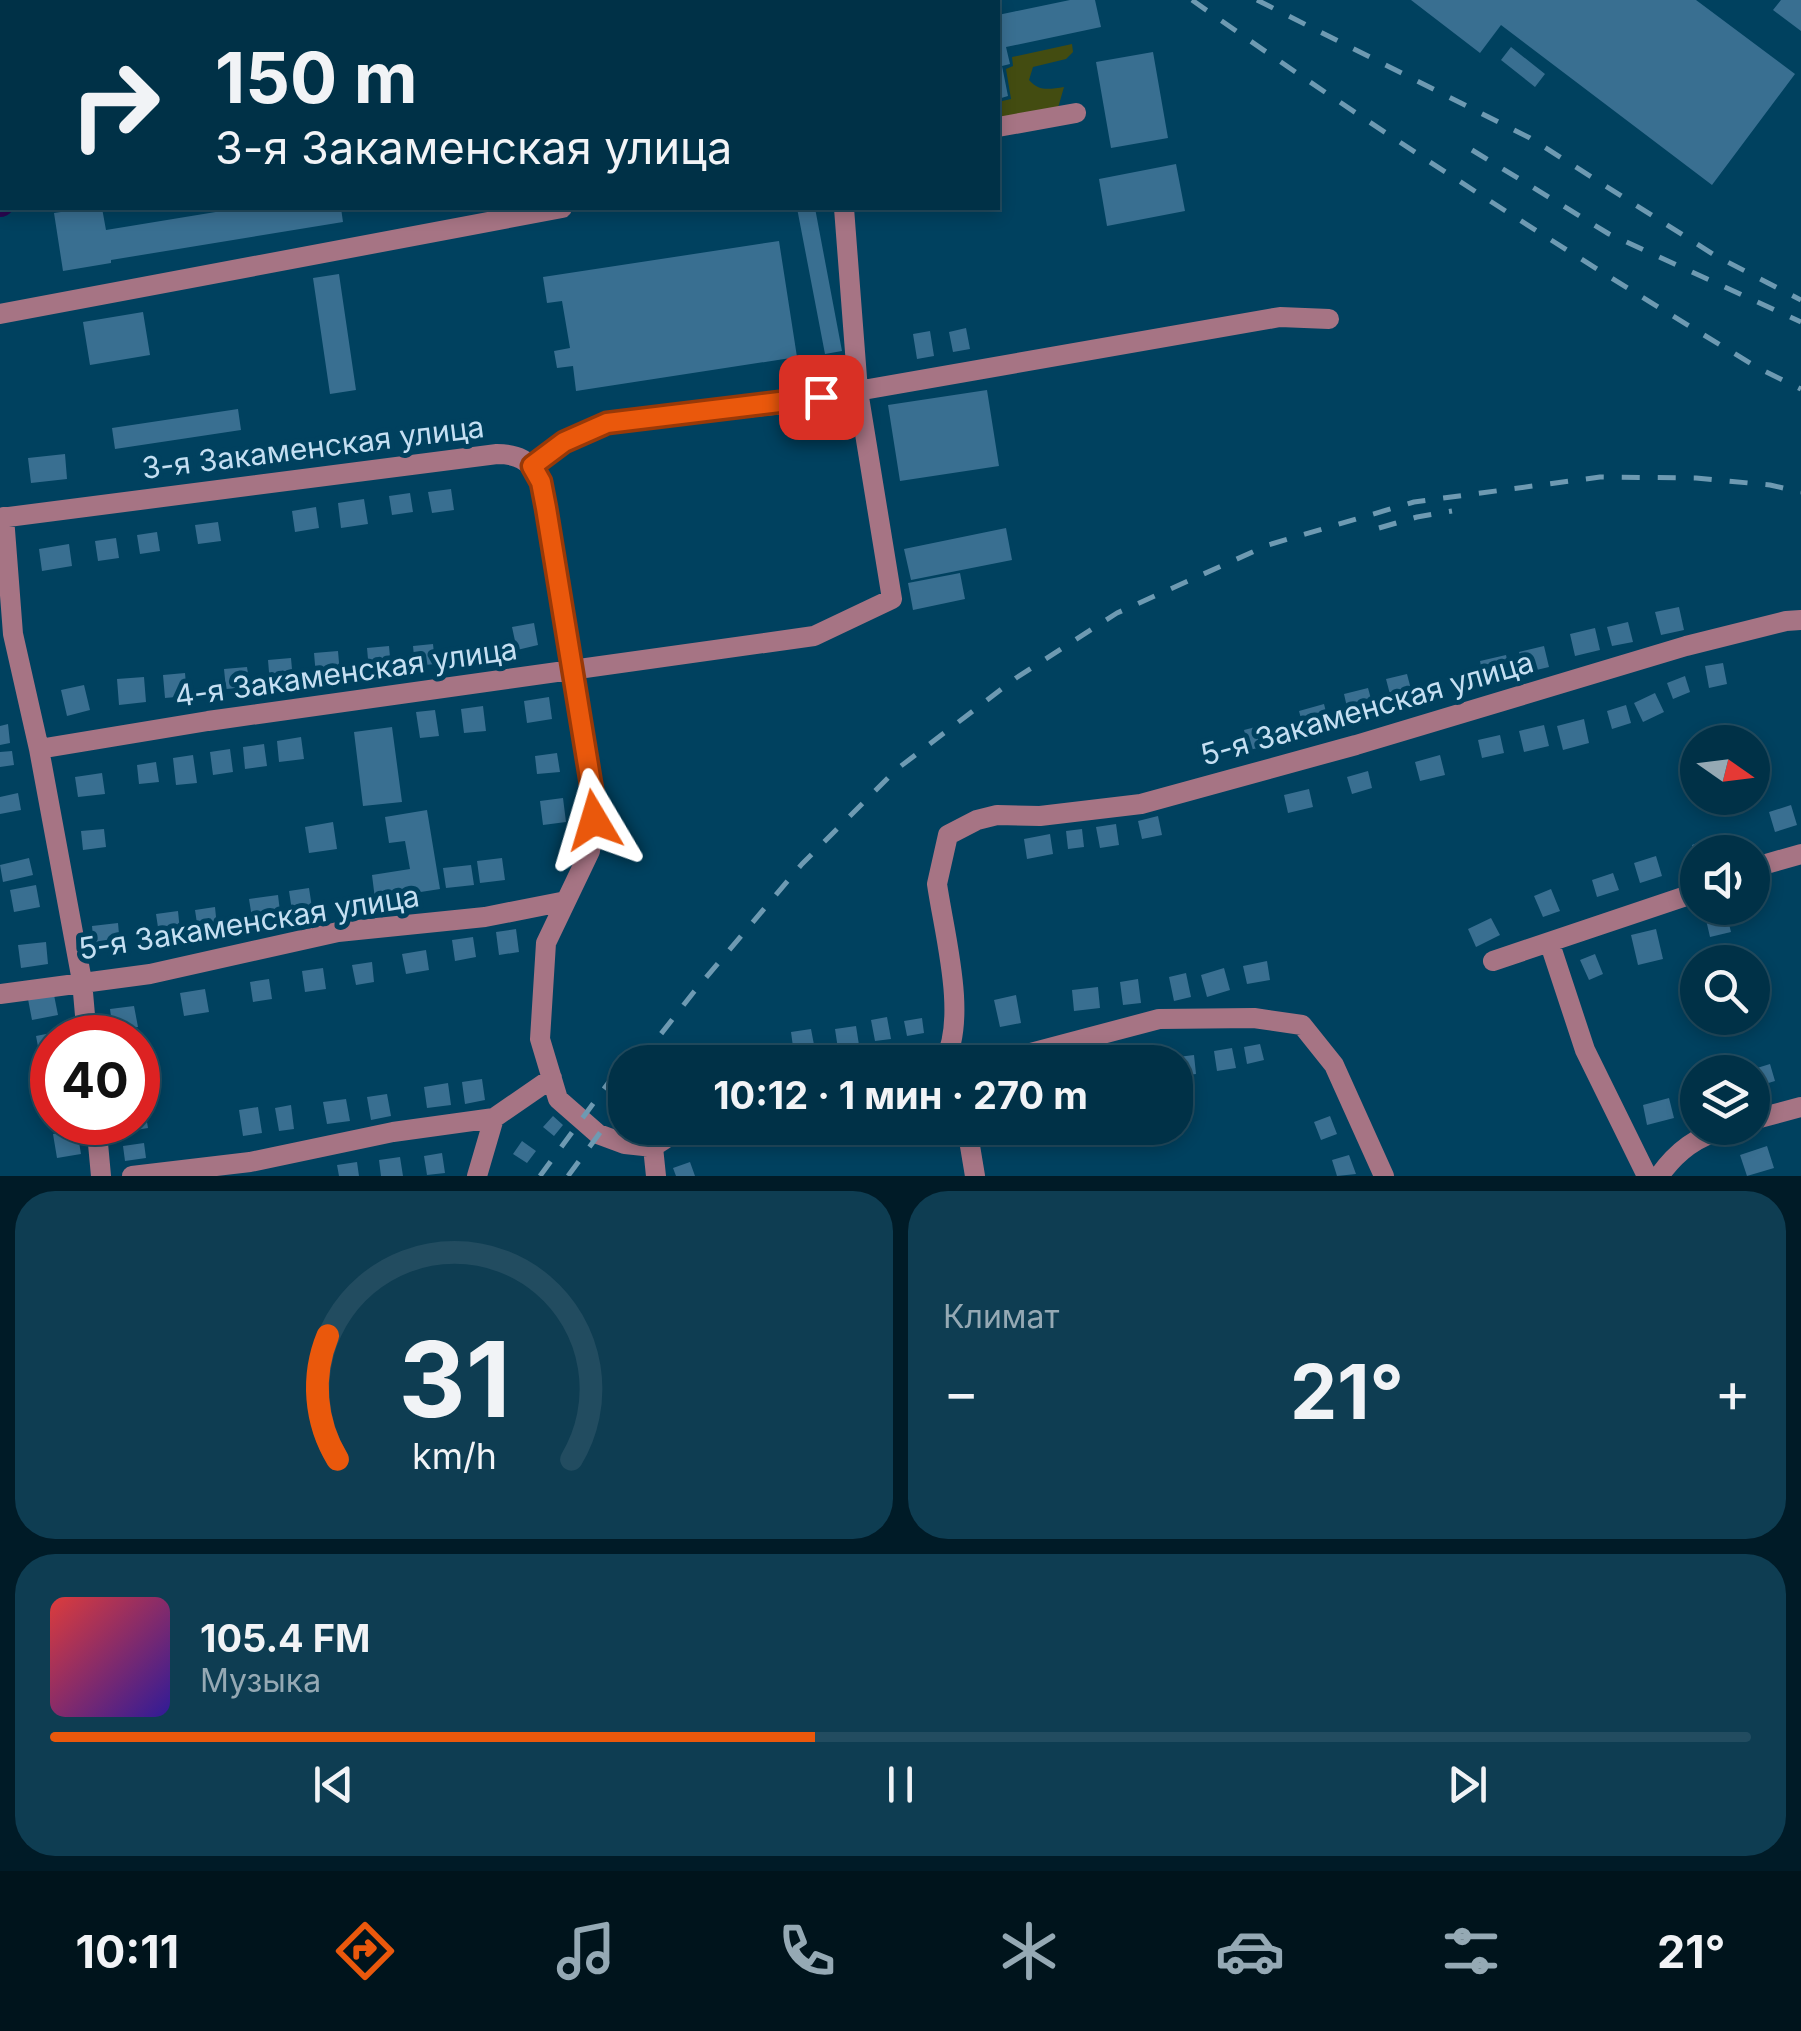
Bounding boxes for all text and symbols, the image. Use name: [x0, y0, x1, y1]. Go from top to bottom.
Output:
text: 150 m: [215, 35, 418, 120]
icon: right: [50, 40, 180, 170]
text: 3-я Закаменская улица: [215, 120, 732, 175]
pin: [779, 355, 864, 440]
icon: arrive: [794, 370, 849, 425]
street label: 3-я Закаменская улица: [140, 408, 486, 486]
street label: 4-я Закаменская улица: [172, 630, 519, 714]
street label: 5-я Закаменская улица: [1196, 643, 1537, 773]
north arrow: [1680, 725, 1770, 815]
map controls: [1680, 725, 1770, 1145]
position arrow: [542, 768, 646, 872]
button: sound: [1680, 835, 1770, 925]
street label: 5-я Закаменская улица: [76, 877, 422, 967]
button: search: [1680, 945, 1770, 1035]
speed limit sign: 40: [30, 1015, 160, 1145]
button: layers: [1680, 1055, 1770, 1145]
text: 10:12 · 1 мин · 270 m: [713, 1072, 1088, 1118]
text: Климат: [943, 1297, 1059, 1336]
text: 31: [398, 1316, 510, 1442]
text: 21°: [1290, 1346, 1404, 1437]
text: −: [943, 1359, 979, 1425]
text: +: [1715, 1359, 1751, 1425]
text: km/h: [412, 1434, 496, 1478]
text: 105.4 FM: [200, 1615, 371, 1661]
text: Музыка: [200, 1661, 321, 1700]
icon: previous: [306, 1757, 361, 1812]
icon: pause: [873, 1757, 928, 1812]
icon: next: [1440, 1757, 1495, 1812]
icon: directions: [330, 1916, 400, 1986]
icon: music: [551, 1916, 621, 1986]
icon: phone: [772, 1916, 842, 1986]
icon: climate: [994, 1916, 1064, 1986]
icon: car: [1215, 1916, 1285, 1986]
icon: filters: [1436, 1916, 1506, 1986]
text: 10:11: [76, 1924, 179, 1979]
text: 21°: [1657, 1924, 1725, 1979]

